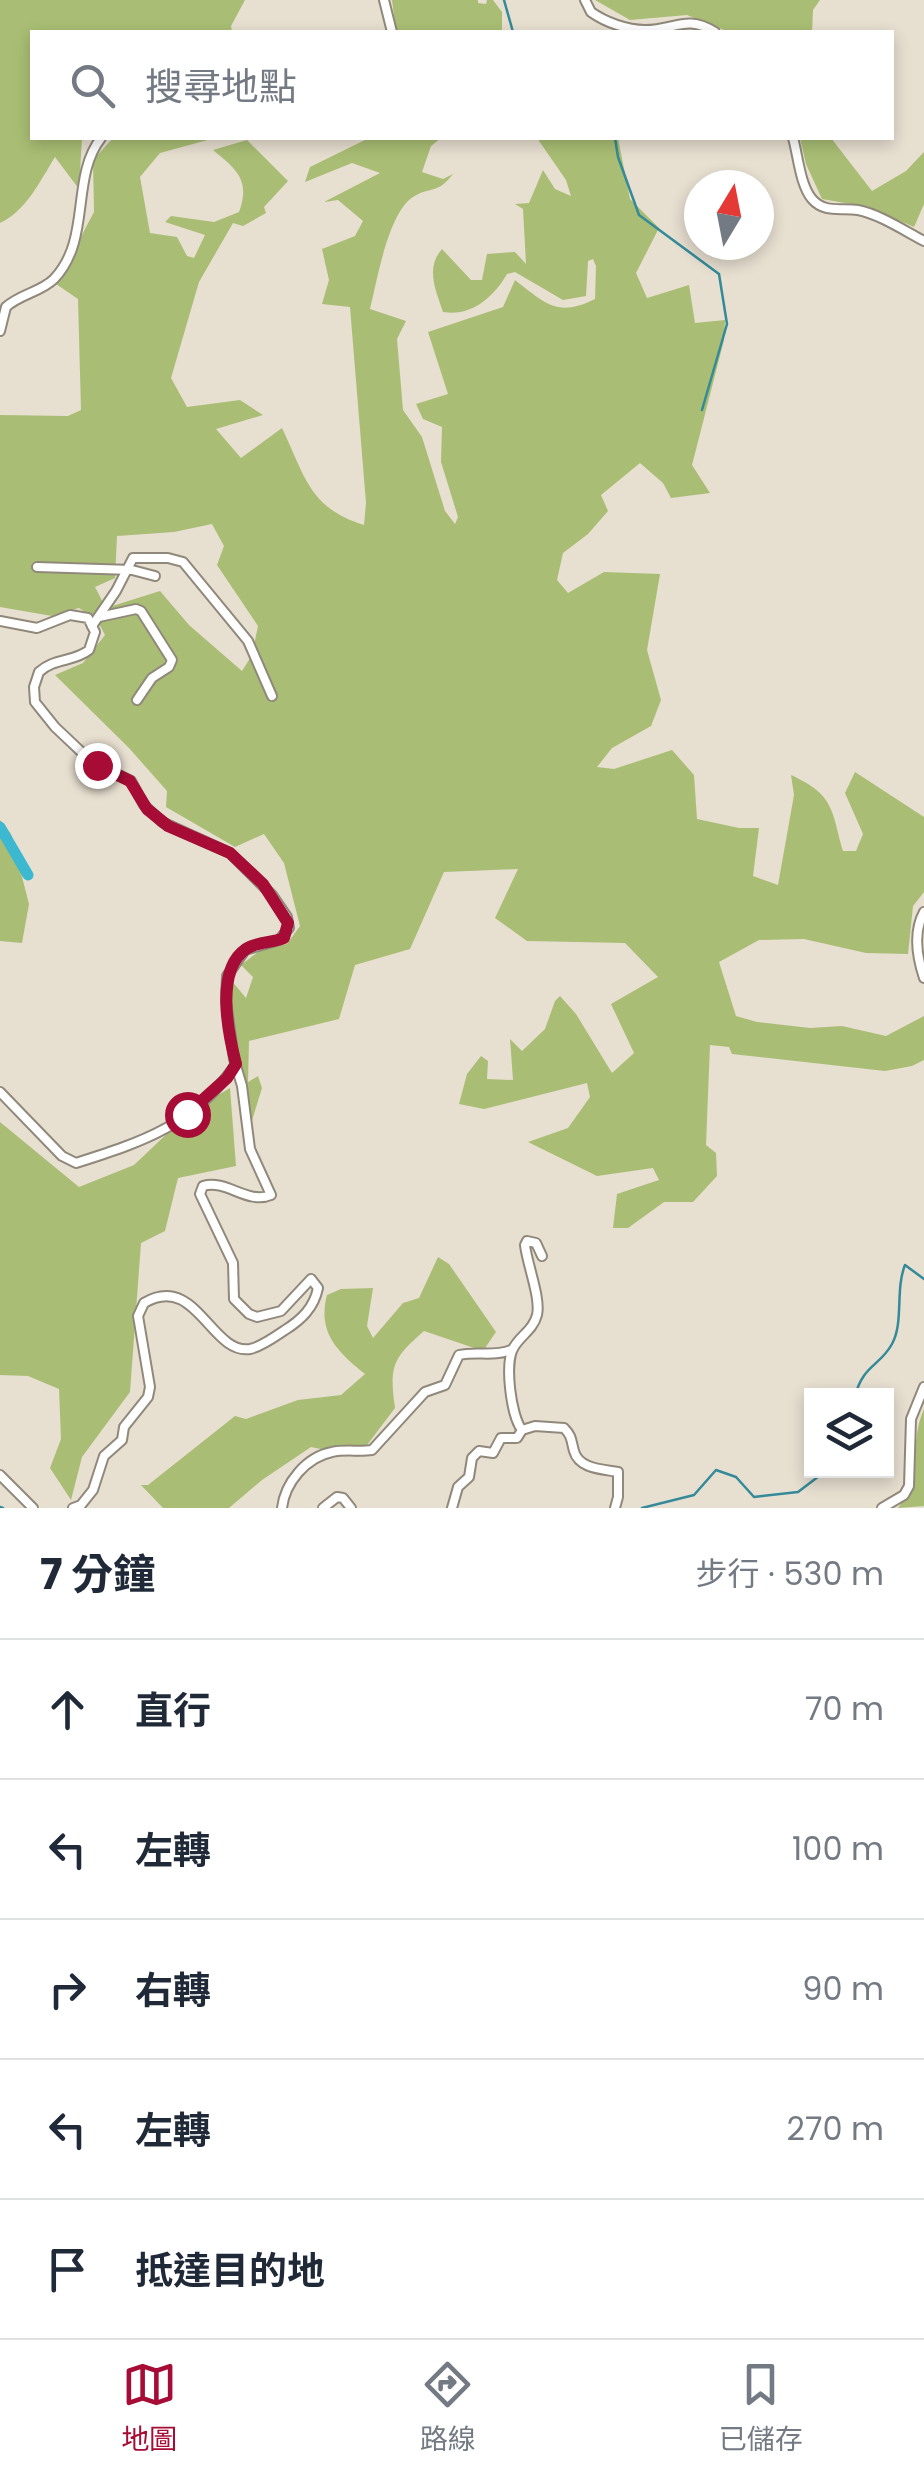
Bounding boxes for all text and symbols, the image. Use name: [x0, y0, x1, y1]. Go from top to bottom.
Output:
search box: [30, 30, 894, 140]
icon: search: [65, 58, 120, 113]
text: 搜尋地點: [145, 60, 297, 113]
north arrow: [684, 170, 774, 260]
route end: [75, 743, 121, 789]
route start: [165, 1092, 211, 1138]
map controls: [804, 1388, 894, 1478]
button: layers: [804, 1388, 894, 1478]
text: 7 分鐘: [40, 1545, 155, 1604]
text: 步行 · 530 m: [696, 1551, 884, 1596]
icon: ahead: [40, 1682, 95, 1737]
text: 直行: [135, 1684, 211, 1737]
text: 70 m: [805, 1686, 884, 1731]
icon: left: [40, 1822, 95, 1877]
text: 左轉: [135, 1824, 211, 1877]
text: 100 m: [792, 1826, 884, 1871]
icon: right: [40, 1962, 95, 2017]
text: 右轉: [135, 1964, 211, 2017]
text: 90 m: [802, 1966, 884, 2011]
icon: left: [40, 2102, 95, 2157]
text: 左轉: [135, 2104, 211, 2157]
text: 270 m: [787, 2106, 884, 2151]
icon: arrive: [40, 2242, 95, 2297]
text: 抵達目的地: [135, 2244, 325, 2297]
tab: 地圖: [121, 2357, 177, 2461]
tab: 路線: [420, 2357, 476, 2461]
tab: 已儲存: [719, 2357, 803, 2461]

